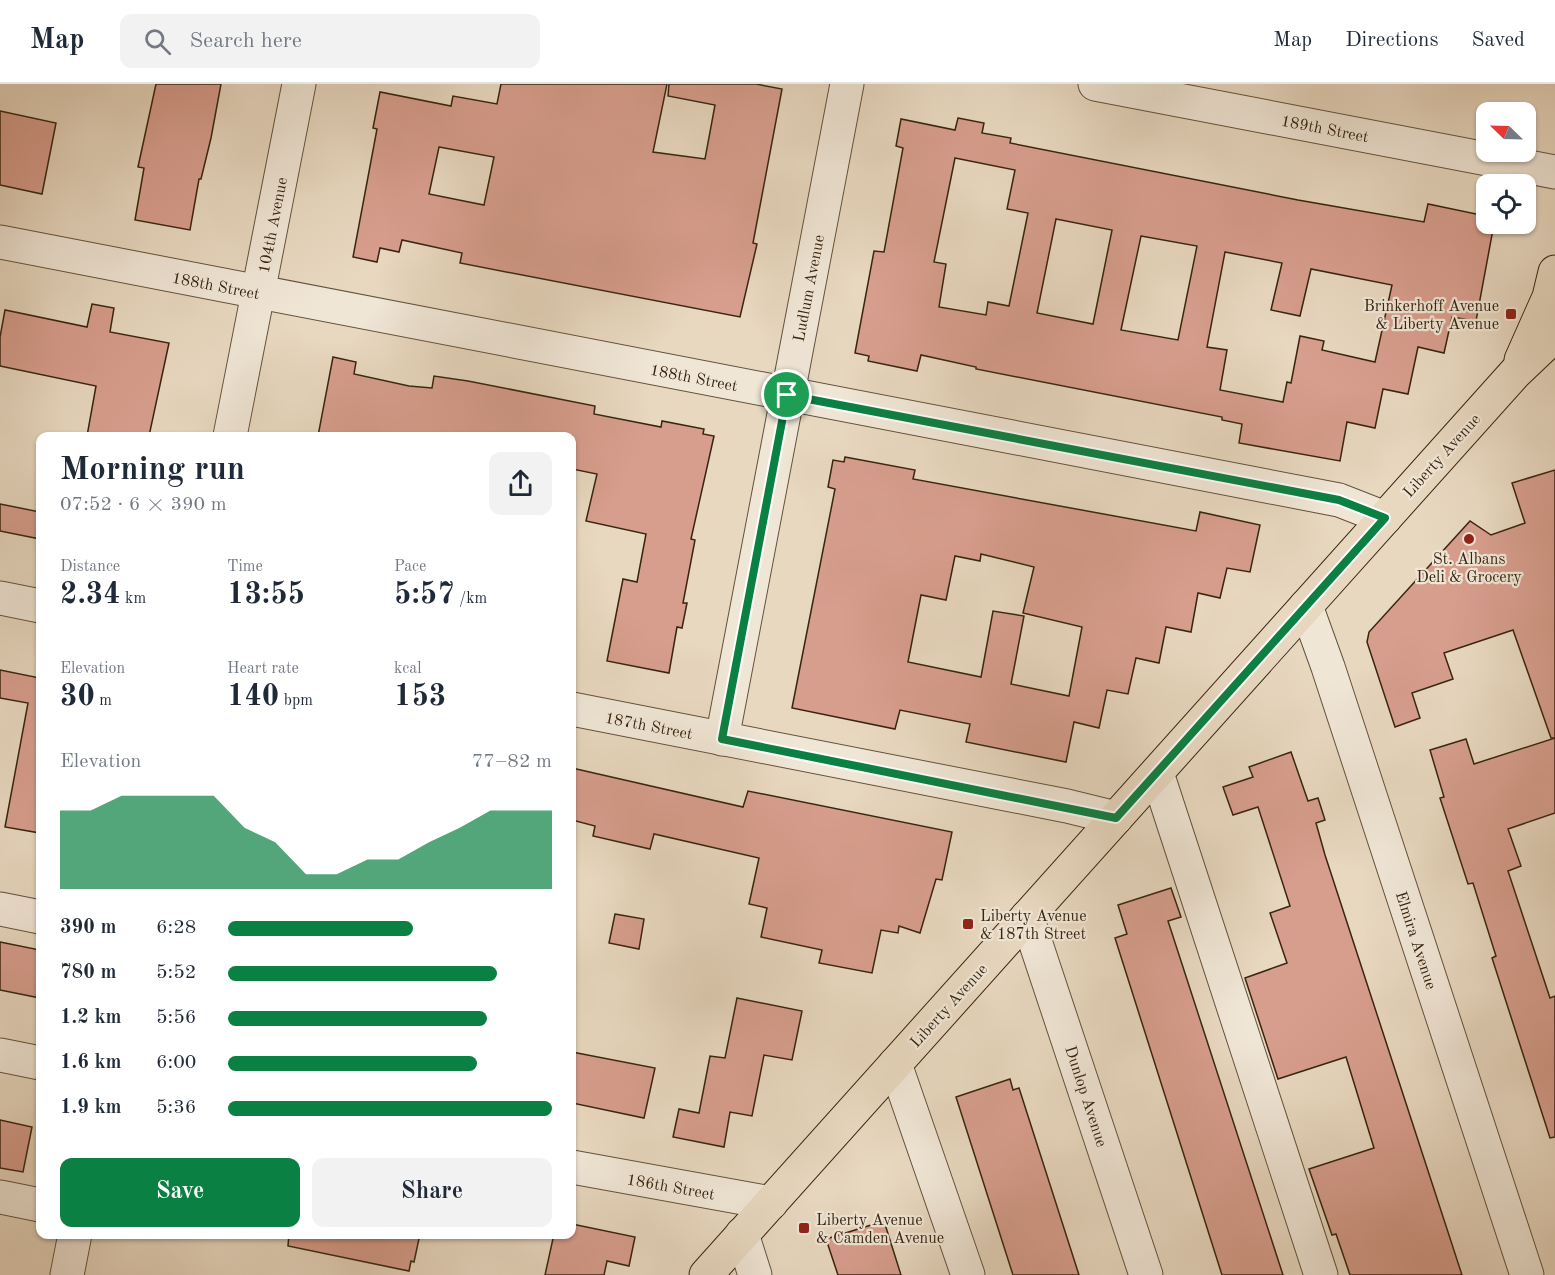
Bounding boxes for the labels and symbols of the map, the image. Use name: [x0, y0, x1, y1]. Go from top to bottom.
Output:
north arrow: [1476, 102, 1536, 162]
street label: 189th Street: [1279, 114, 1370, 146]
street label: 104th Avenue: [257, 176, 291, 275]
street label: Ludlum Avenue: [792, 234, 828, 343]
street label: 188th Street: [170, 271, 261, 303]
place label: Brinkerhoff Avenue & Liberty Avenue: [1364, 299, 1499, 333]
marker: Brinkerhoff Avenue & Liberty Avenue: [1504, 307, 1518, 321]
street label: 188th Street: [648, 363, 739, 395]
pin: [761, 369, 812, 420]
street label: Liberty Avenue: [1401, 411, 1484, 501]
marker: St. Albans Deli & Grocery: [1462, 532, 1476, 546]
place label: St. Albans Deli & Grocery: [1416, 552, 1522, 586]
street label: 187th Street: [603, 711, 694, 743]
street label: Elmira Avenue: [1392, 890, 1438, 992]
place label: Liberty Avenue & 187th Street: [980, 909, 1087, 943]
marker: Liberty Avenue & 187th Street: [961, 917, 975, 931]
street label: Liberty Avenue: [908, 961, 991, 1051]
street label: Dunlop Avenue: [1061, 1044, 1109, 1149]
street label: 186th Street: [625, 1172, 716, 1204]
place label: Liberty Avenue & Camden Avenue: [816, 1213, 944, 1247]
marker: Liberty Avenue & Camden Avenue: [797, 1221, 811, 1235]

